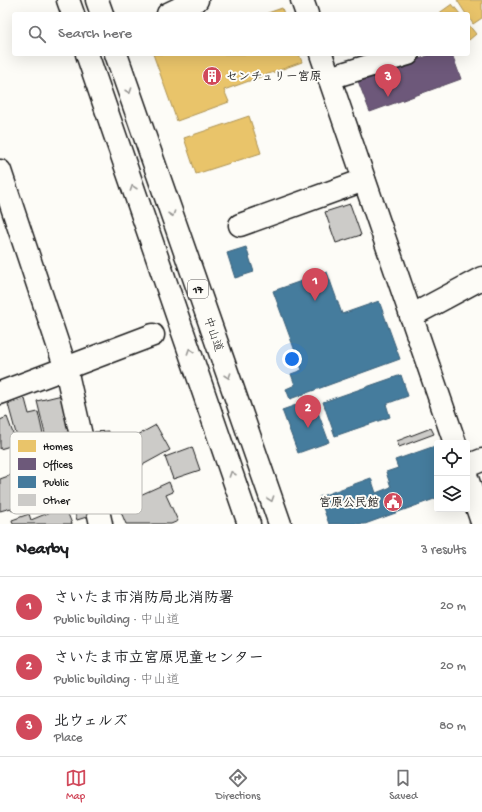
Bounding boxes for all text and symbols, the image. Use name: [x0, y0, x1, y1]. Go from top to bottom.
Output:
search box: [12, 12, 470, 56]
icon: search: [26, 23, 48, 45]
text: Search here: [58, 25, 132, 43]
pin: 3: [375, 64, 401, 97]
building icon: センチュリー宮原: [201, 65, 223, 87]
place label: センチュリー宮原: [226, 70, 322, 85]
one-way arrow: [124, 87, 133, 94]
one-way arrow: [130, 185, 138, 192]
one-way arrow: [167, 210, 175, 217]
pin: 1: [302, 268, 328, 301]
road number: 17: [188, 280, 208, 298]
street label: 中山道: [200, 315, 226, 354]
one-way arrow: [186, 348, 195, 355]
your location: [282, 349, 302, 369]
one-way arrow: [224, 372, 232, 379]
pin: 2: [295, 395, 321, 428]
legend: [10, 432, 142, 514]
map controls: [434, 440, 470, 512]
button: locate: [434, 440, 470, 476]
text: Homes: [43, 442, 73, 454]
text: Offices: [43, 459, 73, 472]
one-way arrow: [228, 470, 237, 477]
button: layers: [434, 476, 470, 512]
text: Public: [42, 478, 70, 490]
public building icon: 宮原公民館: [382, 491, 404, 513]
one-way arrow: [266, 495, 275, 502]
text: Other: [43, 496, 71, 508]
place label: 宮原公民館: [319, 496, 379, 511]
text: Nearby: [16, 540, 69, 560]
text: 3 results: [421, 543, 466, 558]
text: さいたま市消防局北消防署: [54, 590, 234, 608]
text: 1: [26, 599, 32, 614]
text: 20 m: [440, 599, 466, 614]
text: Public building · 中山道: [54, 613, 179, 628]
text: さいたま市立宮原児童センター: [54, 650, 264, 668]
text: 2: [26, 659, 32, 674]
text: 20 m: [440, 659, 466, 674]
text: Public building · 中山道: [54, 673, 179, 688]
text: 北ウェルズ: [54, 713, 128, 731]
text: 3: [26, 719, 32, 734]
text: 80 m: [439, 719, 466, 734]
text: Place: [54, 731, 82, 746]
tab: Map: [65, 767, 87, 803]
tab: Directions: [216, 767, 260, 803]
tab: Saved: [389, 767, 417, 803]

